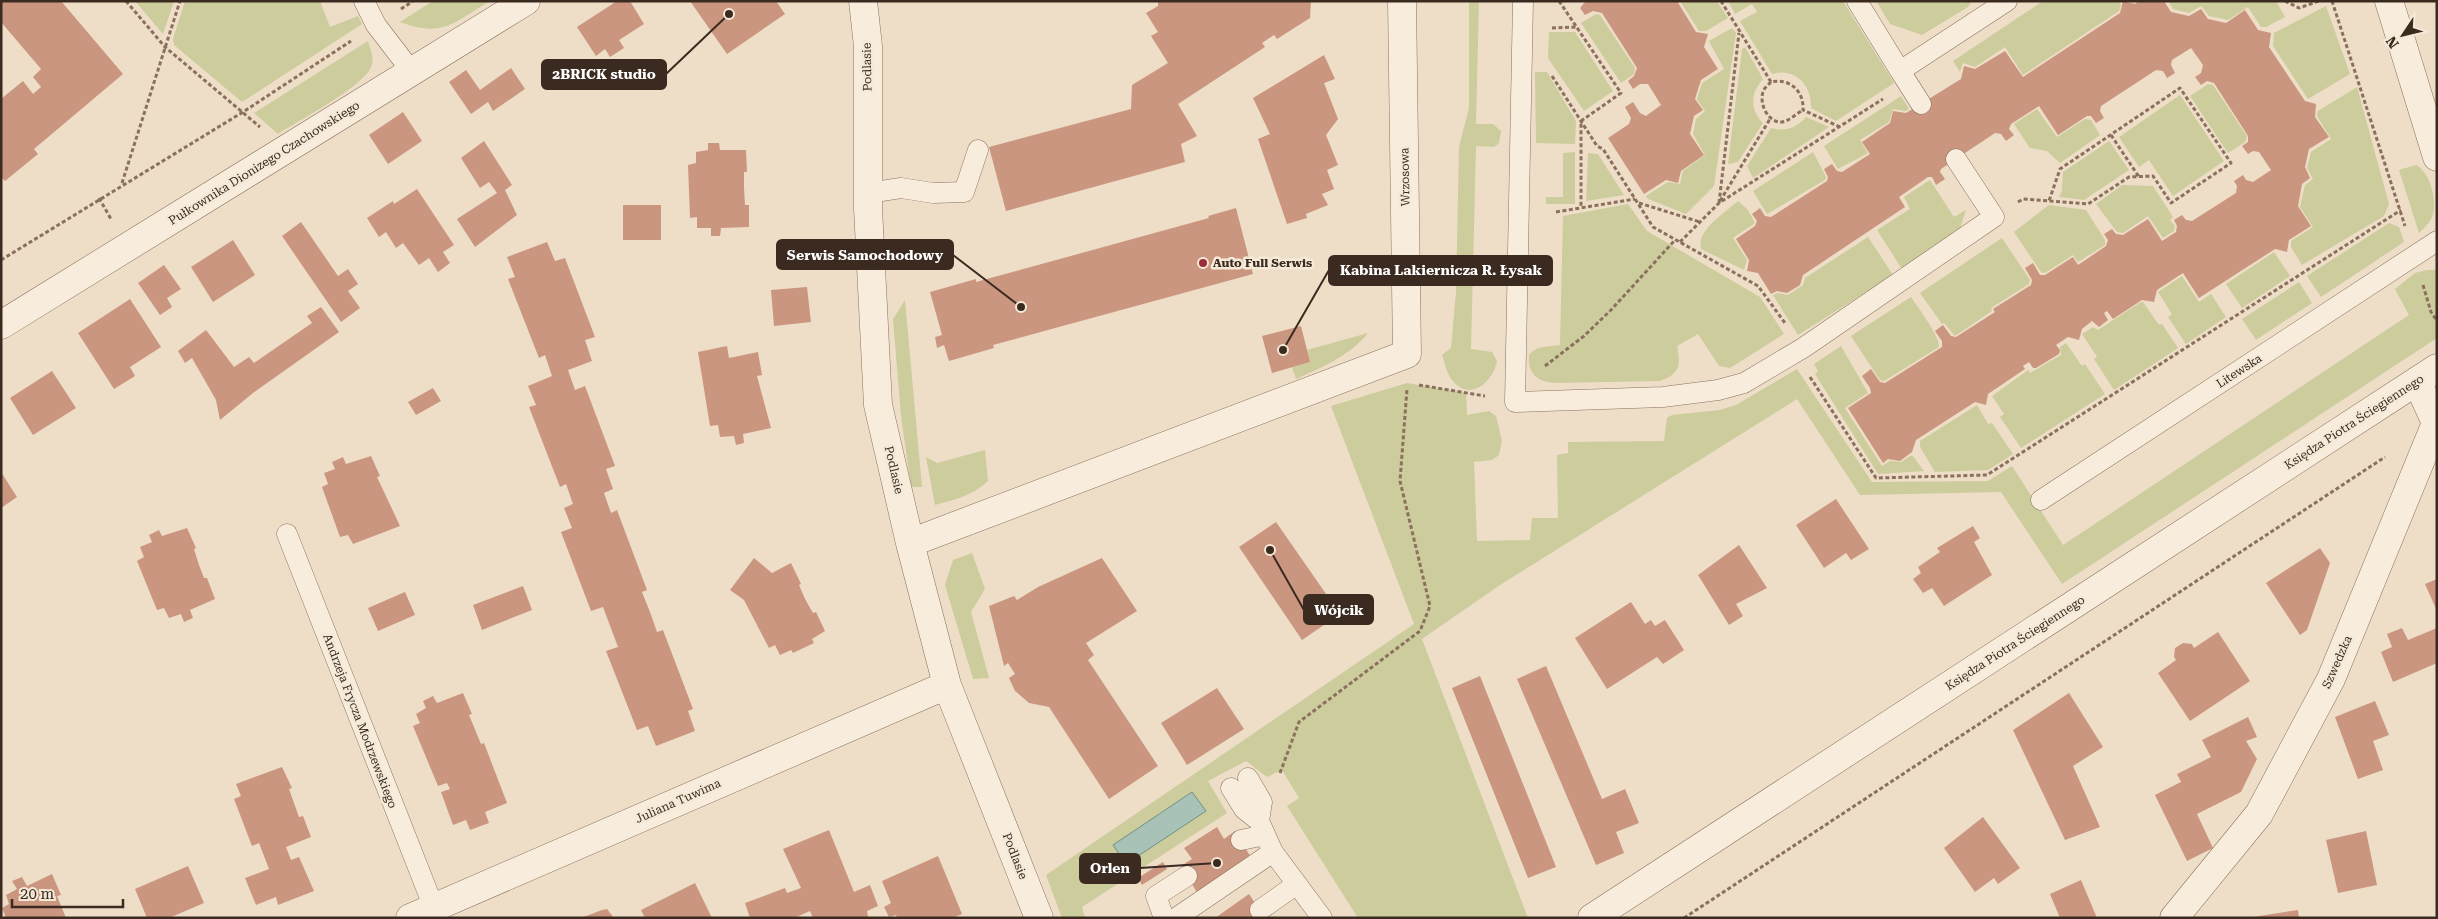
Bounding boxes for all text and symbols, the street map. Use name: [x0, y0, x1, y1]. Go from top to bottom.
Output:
north arrow: [2378, 10, 2428, 60]
text: N: [2383, 33, 2402, 51]
street label: Podlasie: [860, 42, 874, 92]
callout: 2BRICK studio: [542, 60, 666, 89]
text: 2BRICK studio: [552, 66, 656, 82]
street label: Pułkownika Dionizego Czachowskiego: [166, 98, 362, 228]
street label: Wrzosowa: [1397, 147, 1413, 207]
callout: Serwis Samochodowy: [777, 240, 953, 269]
text: Serwis Samochodowy: [787, 247, 944, 263]
place label: Auto Full Serwis: [1213, 256, 1312, 270]
callout: Kabina Lakiernicza R. Łysak: [1329, 256, 1552, 285]
marker: Auto Full Serwis: [1197, 257, 1209, 269]
text: Kabina Lakiernicza R. Łysak: [1340, 262, 1542, 278]
street label: Litewska: [2214, 351, 2265, 391]
street label: Księdza Piotra Ściegiennego: [2282, 372, 2426, 472]
street label: Podlasie: [882, 445, 906, 496]
street label: Księdza Piotra Ściegiennego: [1943, 593, 2087, 693]
callout: Wójcik: [1304, 595, 1373, 624]
text: Wójcik: [1314, 602, 1364, 618]
street label: Andrzeja Frycza Modrzewskiego: [320, 632, 400, 810]
street label: Szwedzka: [2319, 633, 2355, 691]
street label: Juliana Tuwima: [633, 776, 723, 826]
street label: Podlasie: [1000, 831, 1030, 882]
callout: Orlen: [1080, 854, 1140, 883]
text: Orlen: [1090, 860, 1131, 876]
scale bar: [12, 876, 124, 908]
text: 20 m: [20, 885, 55, 903]

